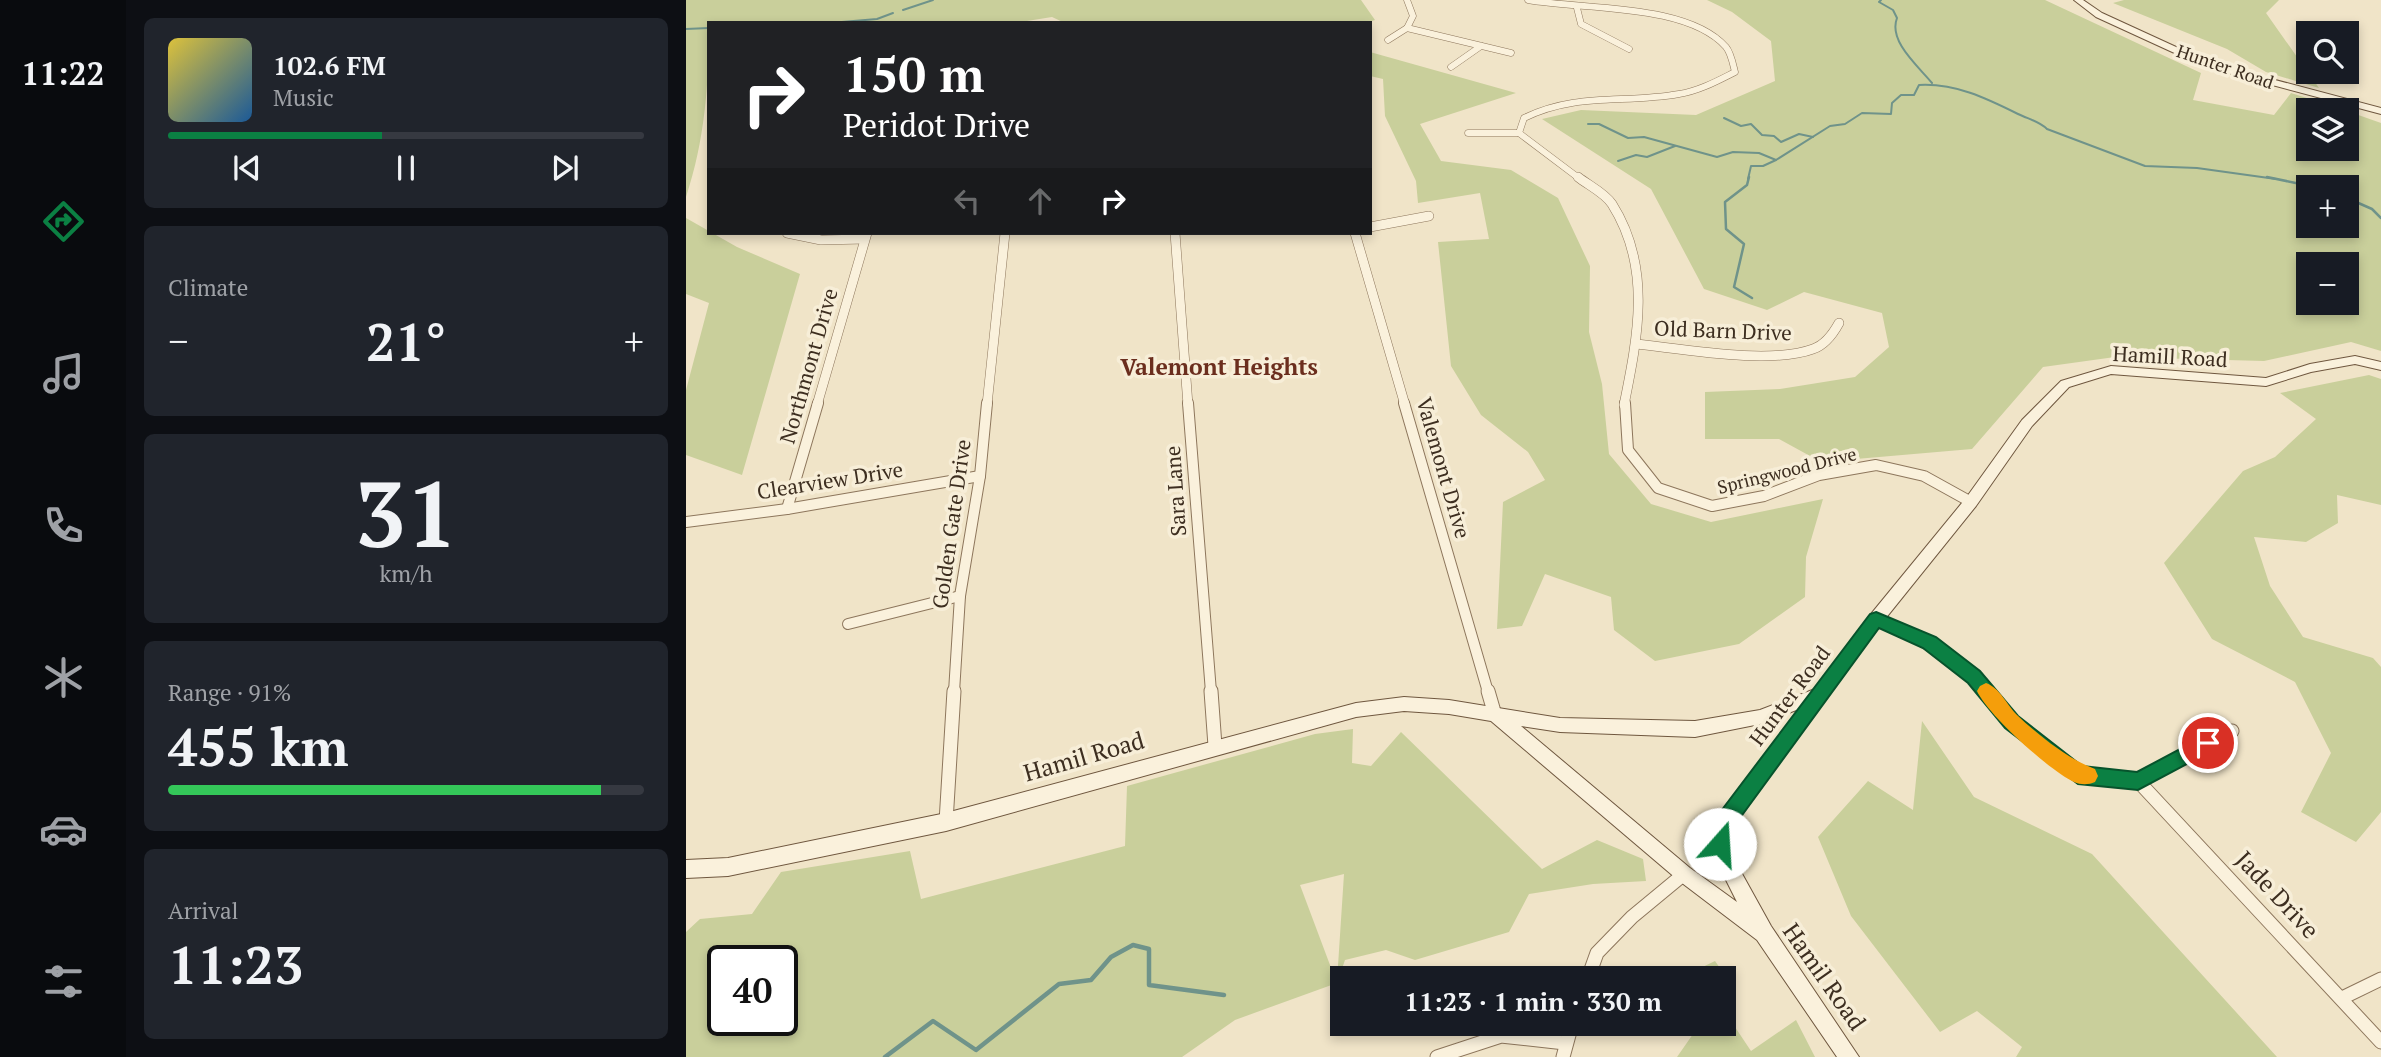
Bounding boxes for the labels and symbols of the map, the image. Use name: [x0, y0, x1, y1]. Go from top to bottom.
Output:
street label: Hunter Road: [2174, 38, 2277, 94]
street label: Northmont Drive: [772, 285, 844, 447]
street label: Old Barn Drive: [1654, 314, 1792, 346]
street label: Hamill Road: [2112, 339, 2229, 373]
district label: Valemont Heights: [1120, 351, 1318, 382]
street label: Valemont Drive: [1410, 394, 1477, 541]
street label: Golden Gate Drive: [925, 437, 977, 610]
street label: Springwood Drive: [1715, 441, 1859, 499]
street label: Sara Lane: [1158, 445, 1192, 537]
street label: Clearview Drive: [755, 455, 905, 505]
street label: Hunter Road: [1742, 640, 1836, 751]
pin: [2178, 713, 2238, 773]
street label: Hamil Road: [1020, 724, 1148, 789]
position arrow: [1683, 807, 1757, 881]
street label: Jade Drive: [2229, 844, 2327, 945]
street label: Hamil Road: [1776, 916, 1874, 1036]
speed limit sign: 40: [707, 945, 798, 1036]

